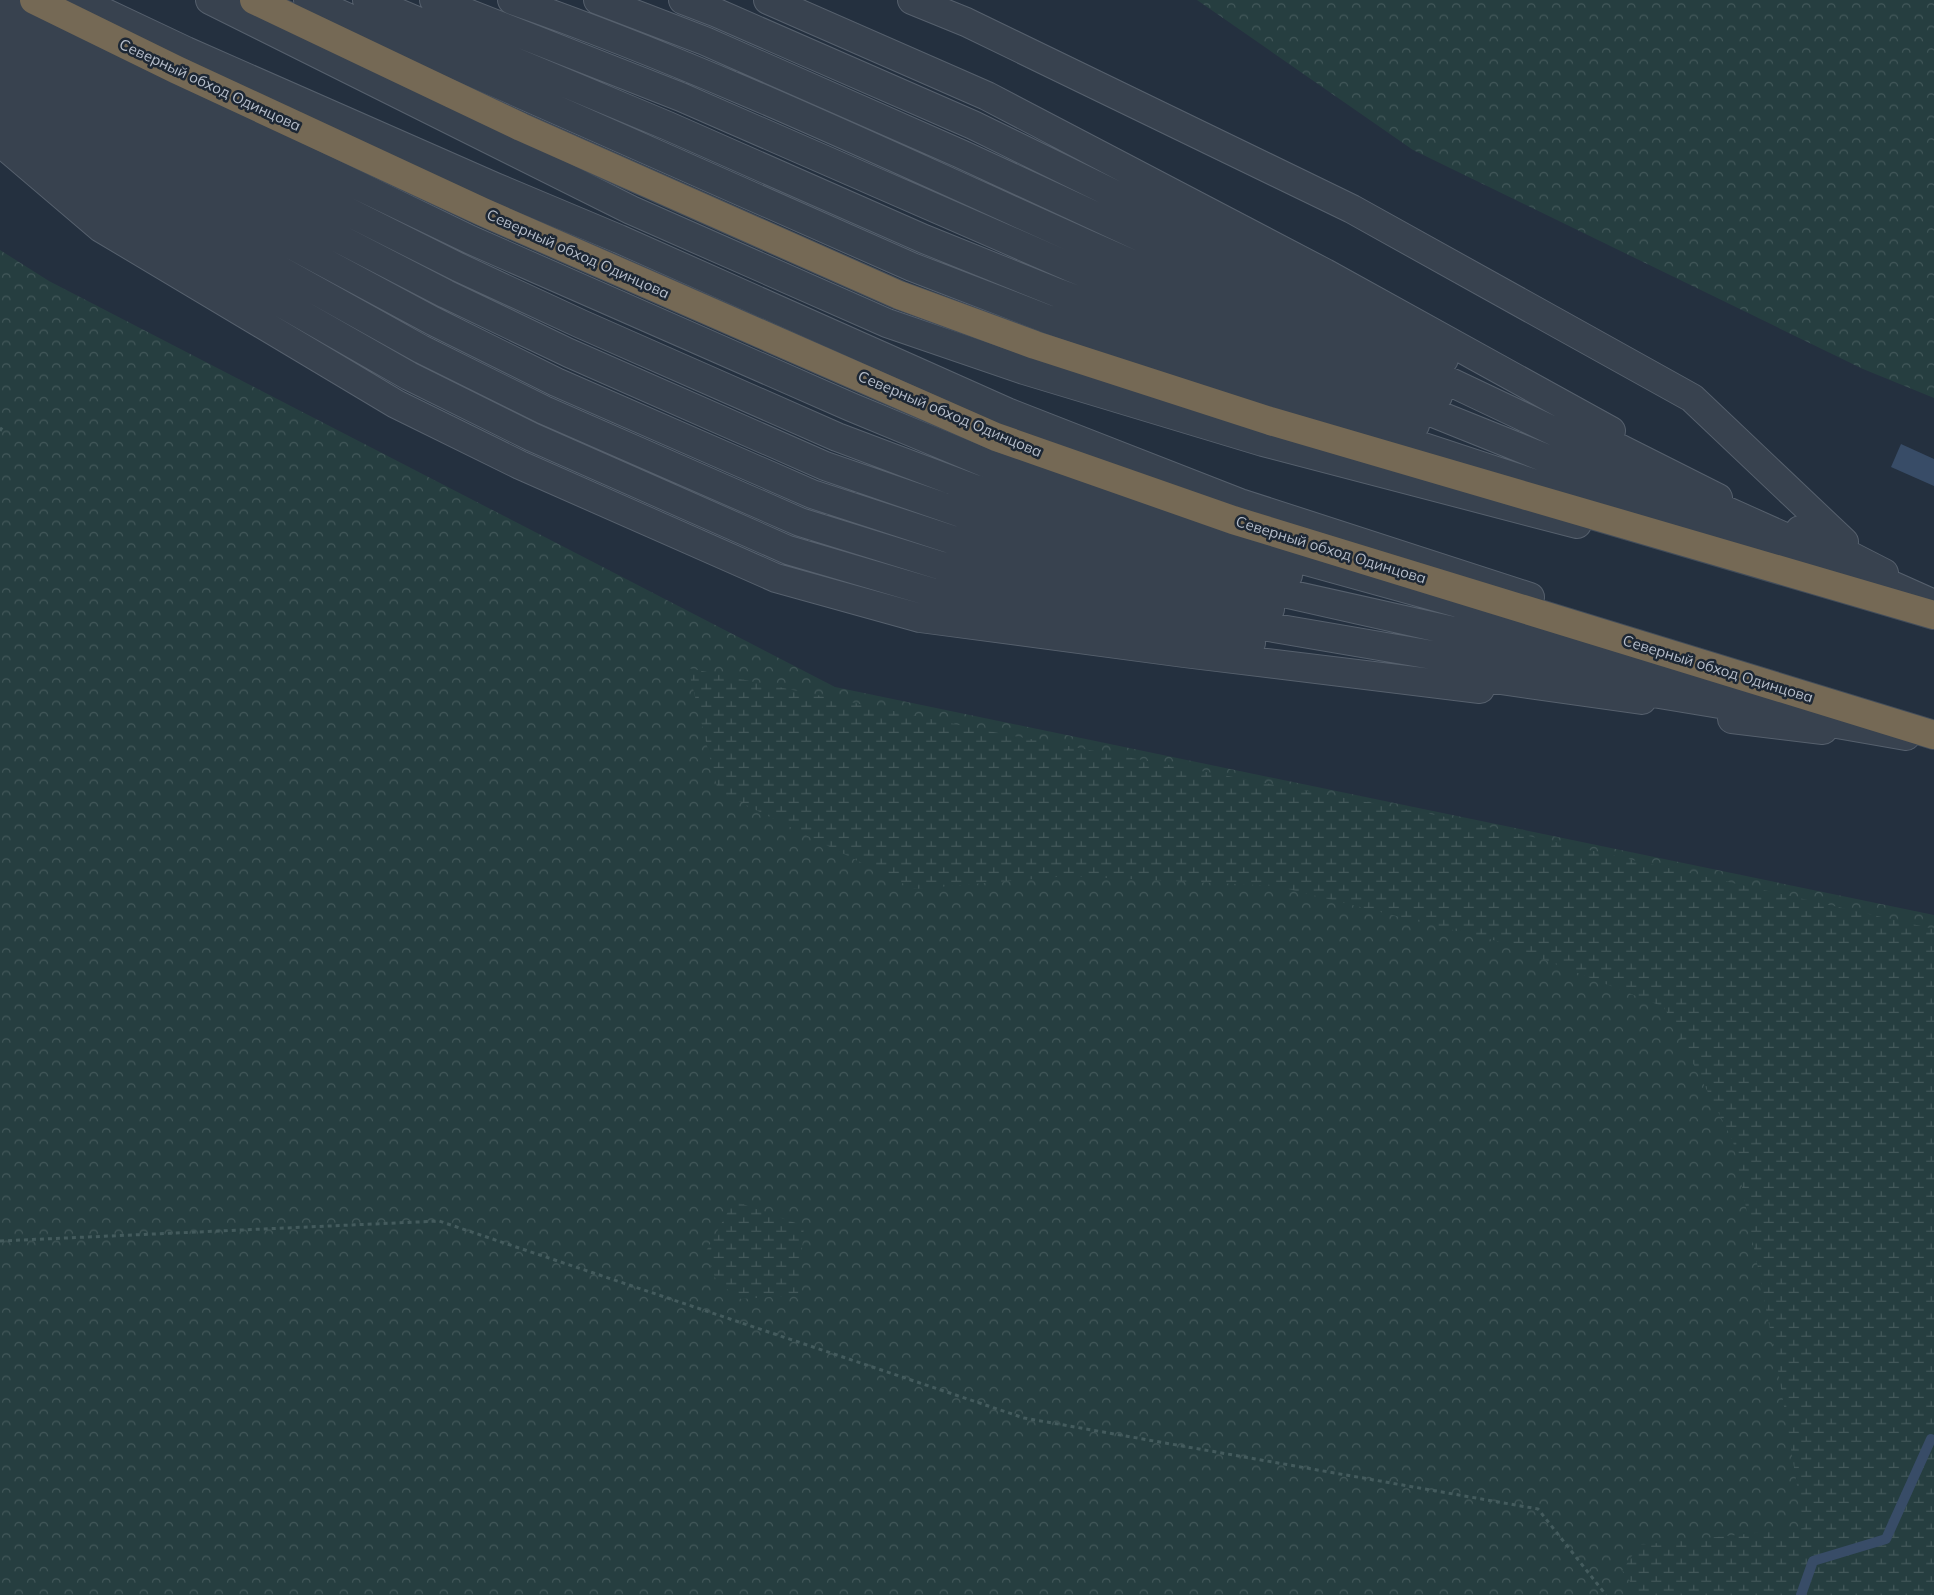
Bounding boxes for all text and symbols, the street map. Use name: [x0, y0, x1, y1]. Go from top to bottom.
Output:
street label: Северный обход Одинцова: [116, 34, 304, 135]
street label: Северный обход Одинцова: [484, 205, 673, 303]
street label: Северный обход Одинцова: [855, 366, 1045, 461]
street label: Северный обход Одинцова: [1234, 511, 1429, 588]
street label: Северный обход Одинцова: [1621, 630, 1816, 707]

